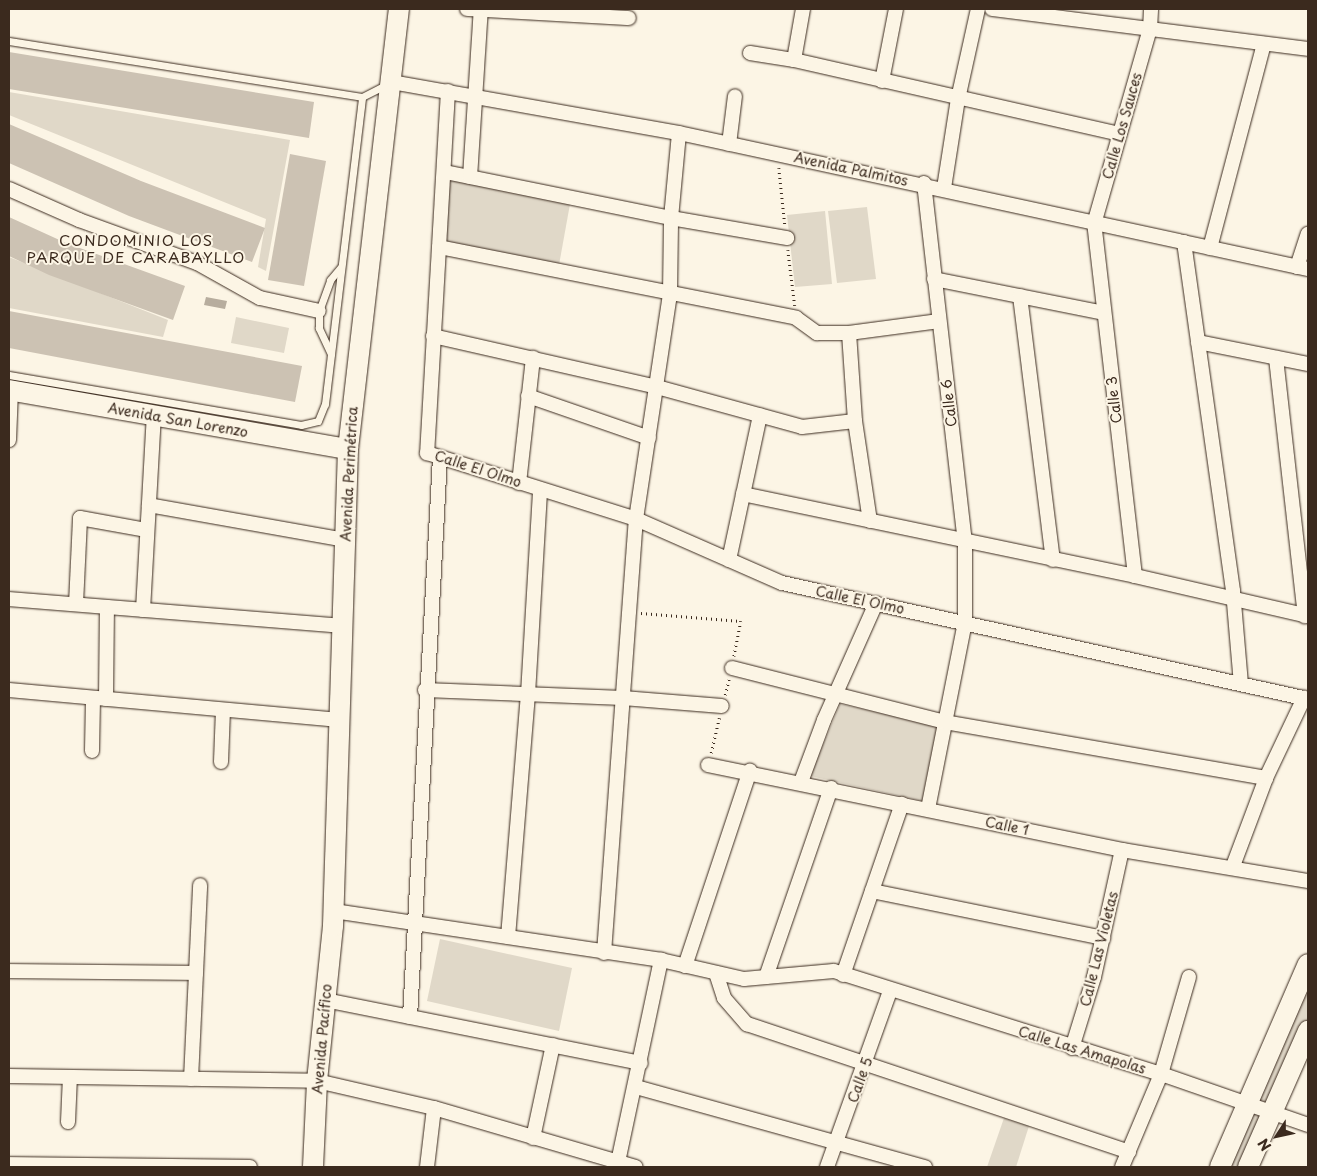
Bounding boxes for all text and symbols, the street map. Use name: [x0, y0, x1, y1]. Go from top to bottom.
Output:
street label: Calle Los Sauces: [1099, 70, 1145, 182]
street label: Avenida Palmitos: [793, 149, 909, 189]
district label: CONDOMINIO LOS PARQUE DE CARABAYLLO: [25, 230, 247, 265]
street label: Calle 3: [1103, 375, 1125, 425]
street label: Calle 6: [938, 378, 960, 428]
street label: Avenida San Lorenzo: [107, 399, 249, 441]
street label: Avenida Perimétrica: [337, 406, 361, 542]
street label: Calle El Olmo: [432, 447, 524, 491]
street label: Calle El Olmo: [813, 582, 907, 618]
street label: Calle 1: [983, 813, 1031, 839]
street label: Calle Las Violetas: [1076, 889, 1122, 1009]
street label: Avenida Pacífico: [309, 984, 335, 1094]
street label: Calle Las Amapolas: [1016, 1022, 1148, 1078]
street label: Calle 5: [844, 1055, 876, 1105]
north arrow: [1252, 1111, 1302, 1161]
text: N: [1253, 1134, 1276, 1155]

